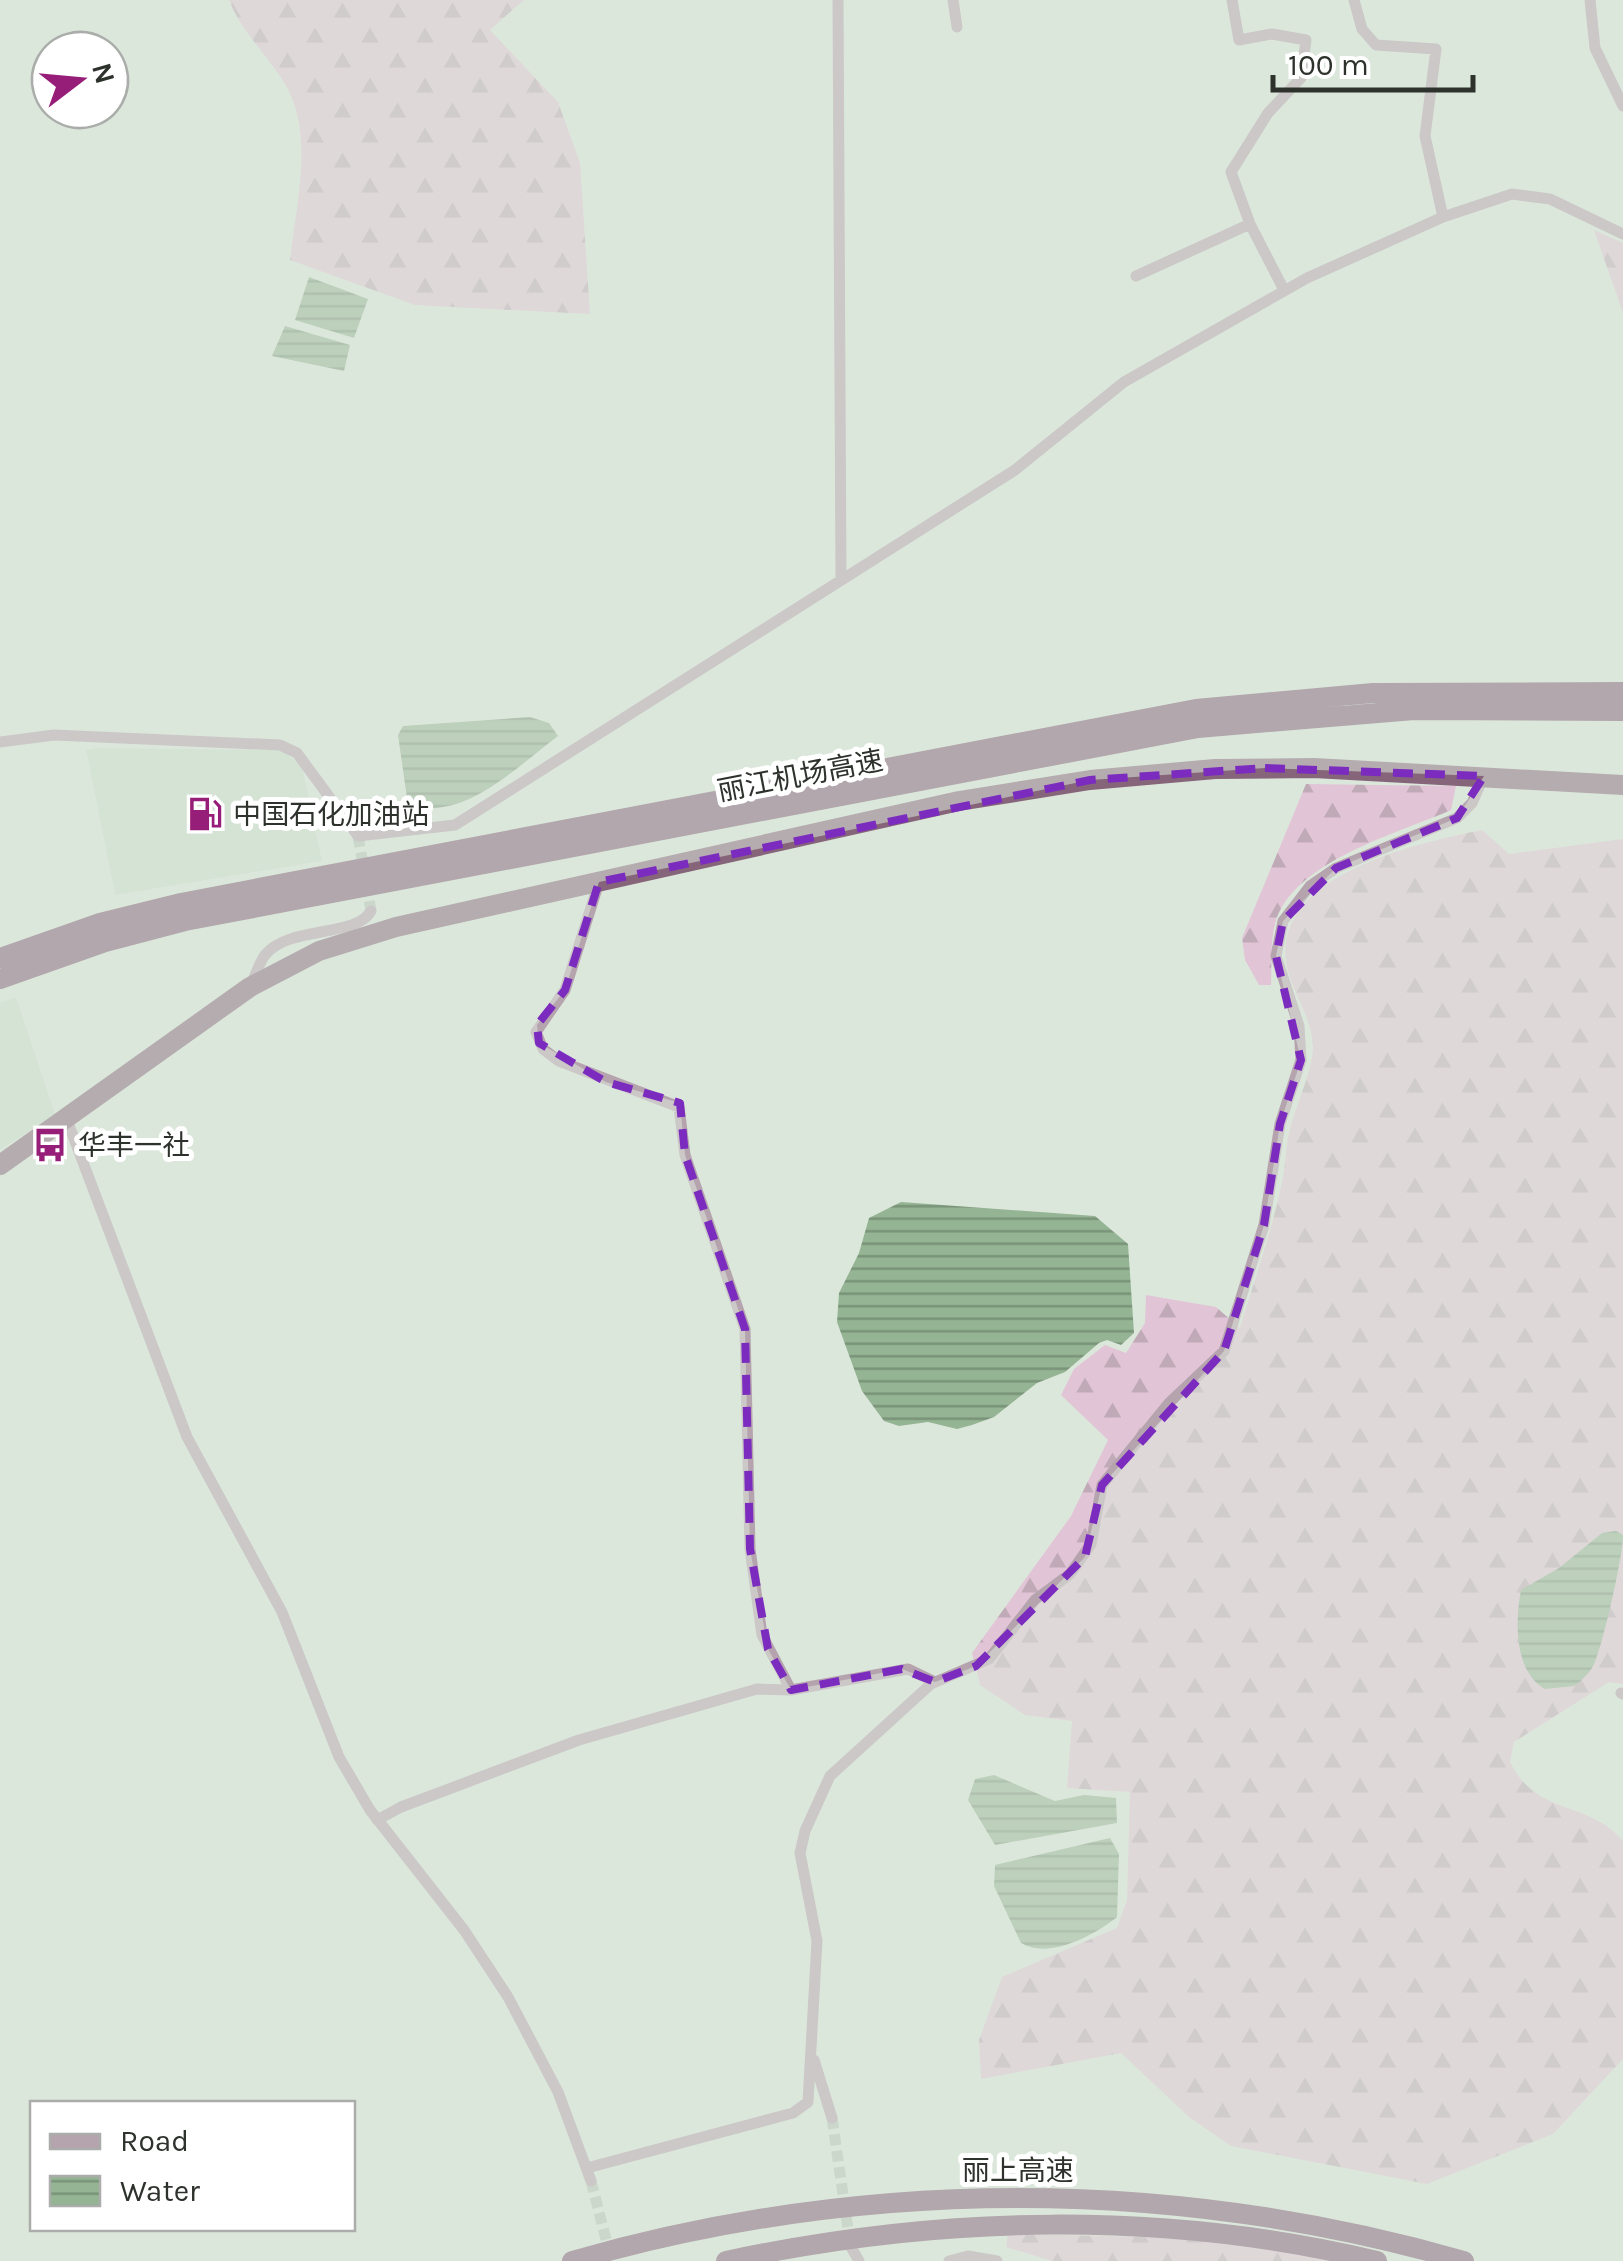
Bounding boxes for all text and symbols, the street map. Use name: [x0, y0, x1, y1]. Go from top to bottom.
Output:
north arrow: [30, 30, 130, 130]
scale bar: [1273, 30, 1473, 92]
text: 100 m: [1288, 47, 1369, 83]
text: N: [85, 59, 122, 87]
street label: 丽江机场高速: [714, 743, 886, 808]
fuel station icon: 中国石化加油站: [186, 795, 224, 833]
place label: 中国石化加油站: [233, 798, 429, 831]
bus stop icon: 华丰一社: [31, 1126, 69, 1164]
place label: 华丰一社: [78, 1129, 190, 1162]
legend: [30, 2101, 355, 2231]
text: Road: [120, 2123, 189, 2159]
street label: 丽上高速: [962, 2154, 1074, 2187]
text: Water: [120, 2173, 200, 2209]

